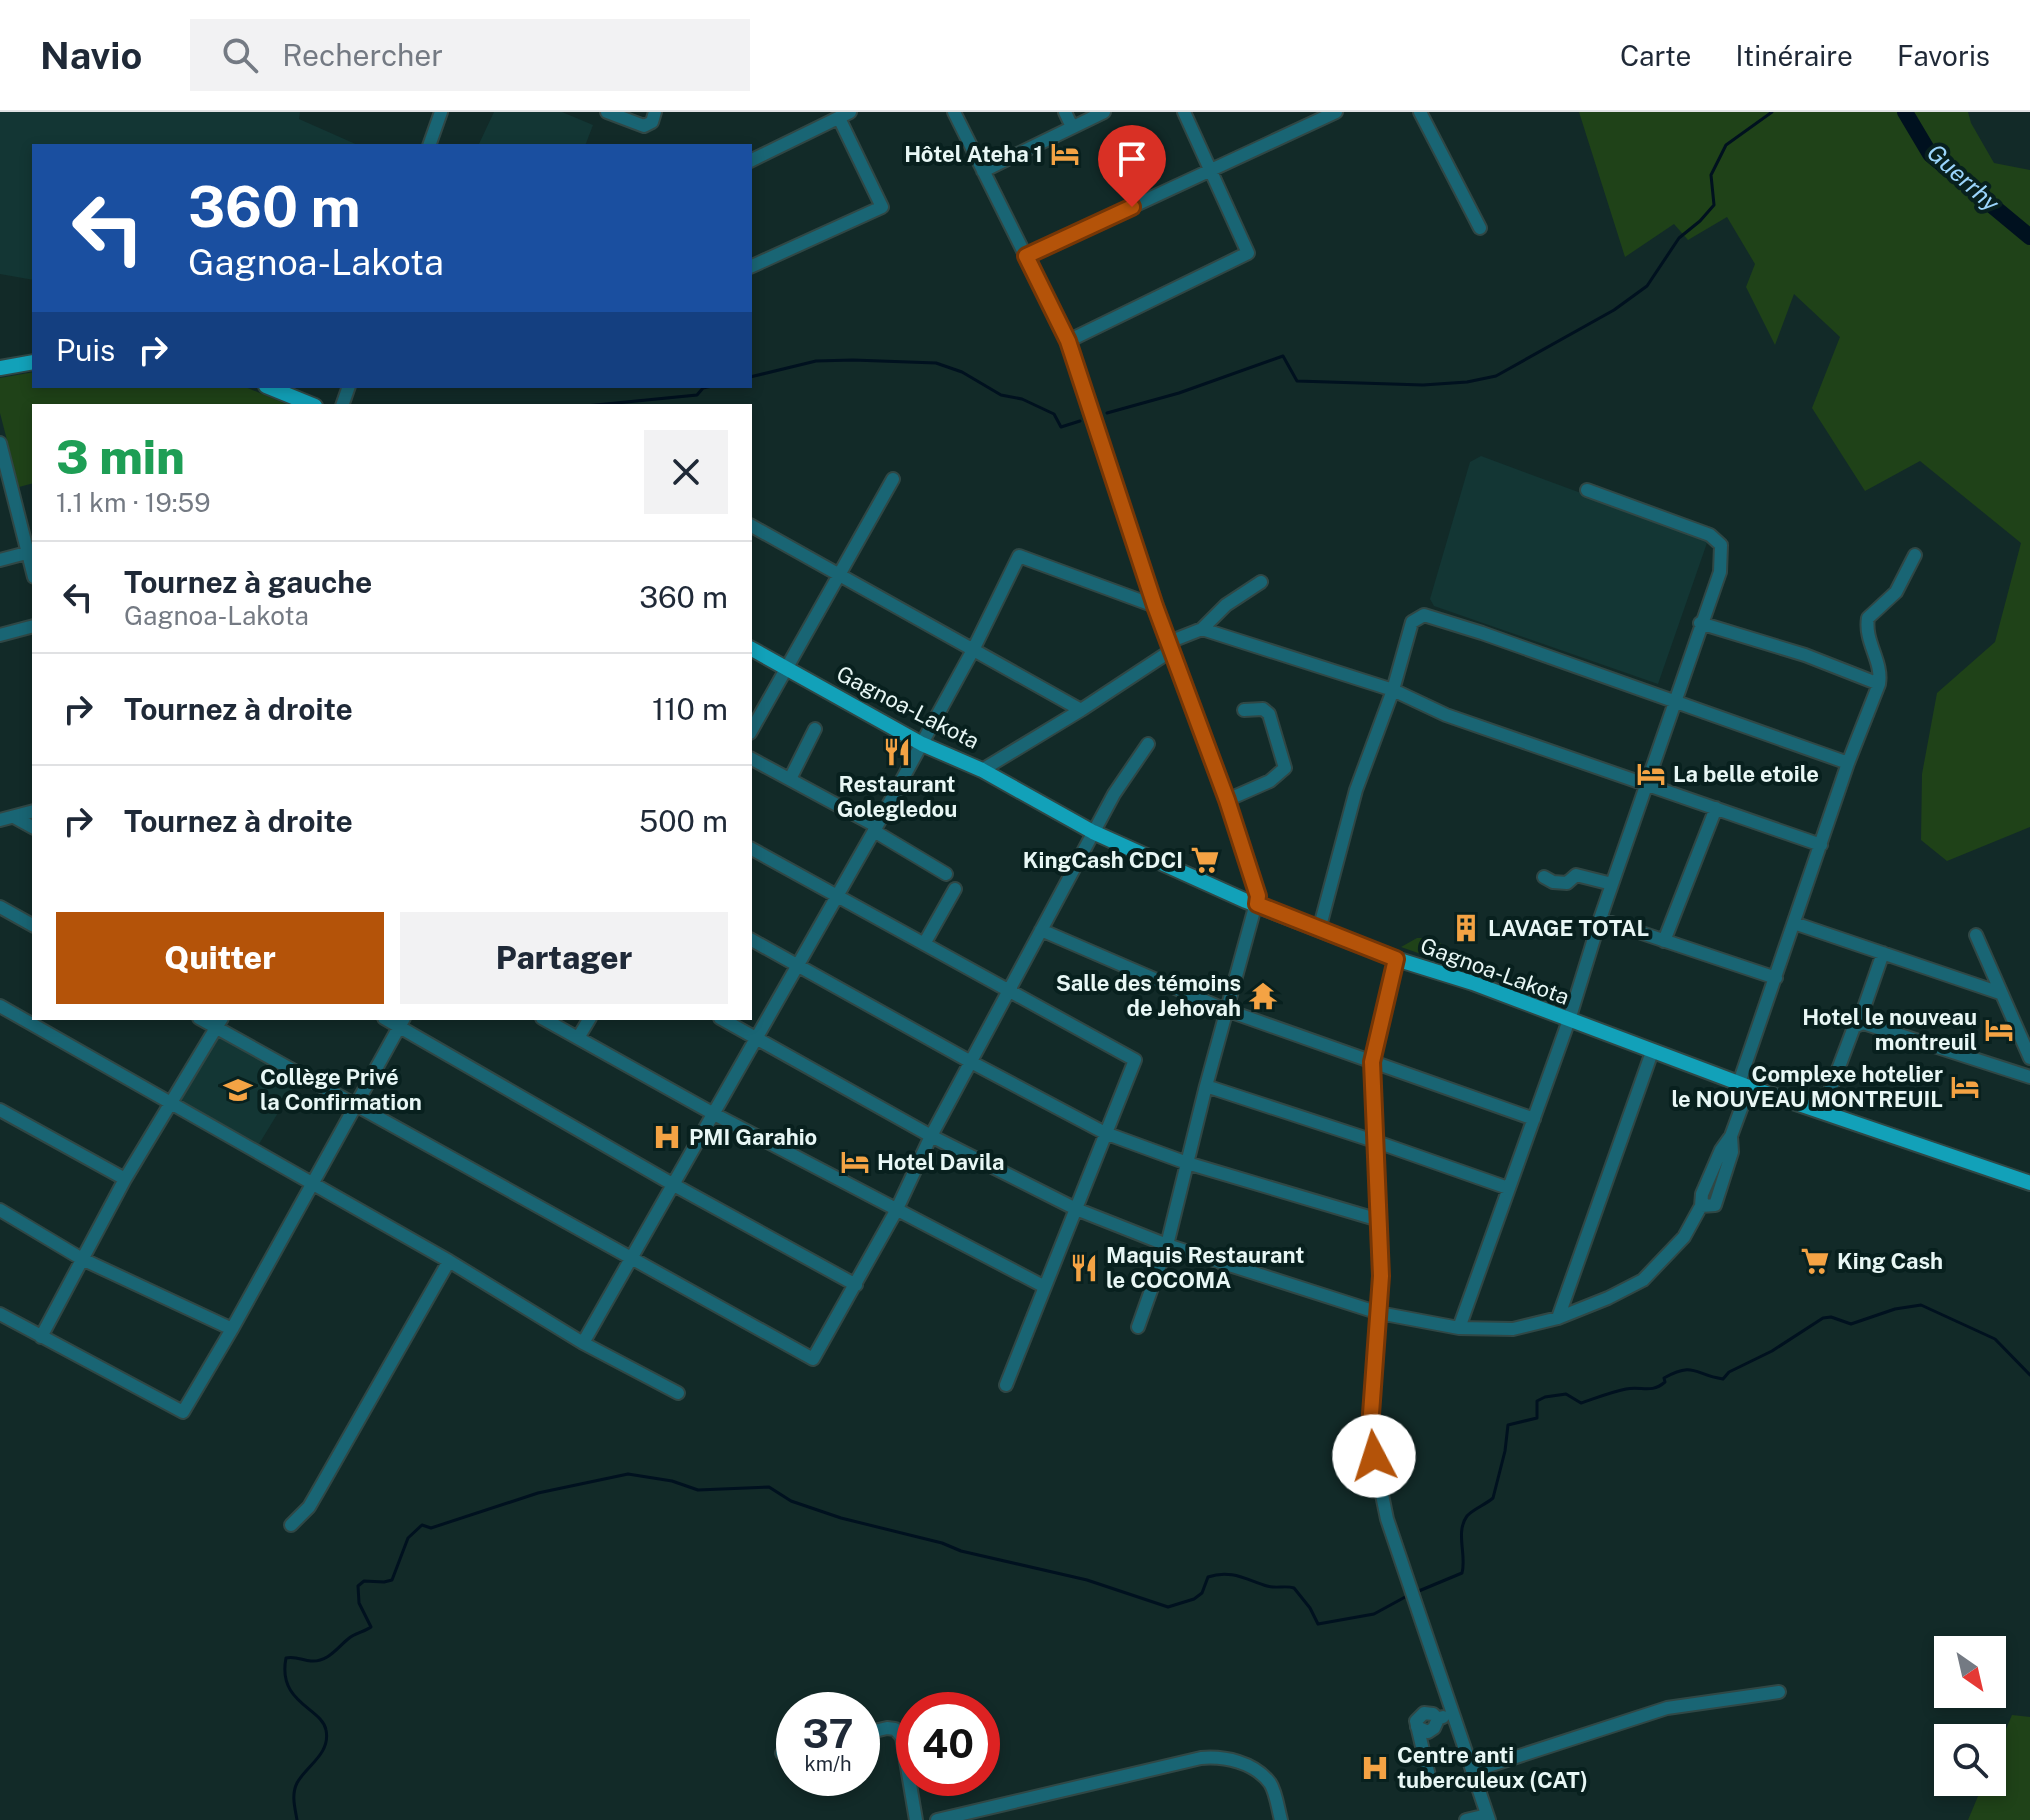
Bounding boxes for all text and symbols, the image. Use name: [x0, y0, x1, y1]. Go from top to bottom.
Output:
search box: [190, 19, 750, 91]
text: Navio: [40, 33, 142, 78]
icon: search: [218, 33, 262, 77]
text: Rechercher: [282, 37, 443, 73]
text: Carte: [1620, 39, 1691, 72]
text: Itinéraire: [1735, 39, 1853, 72]
text: Favoris: [1897, 39, 1990, 72]
pin: [1098, 125, 1166, 207]
icon: arrive: [1110, 137, 1154, 181]
water label: Guerrhy: [1922, 138, 2006, 217]
hotel icon: Hôtel Ateha 1: [1050, 139, 1080, 169]
place label: Hôtel Ateha 1: [904, 141, 1043, 167]
text: 360 m: [188, 174, 361, 240]
icon: left: [56, 176, 160, 280]
text: Gagnoa-Lakota: [188, 241, 444, 283]
icon: right: [131, 328, 175, 372]
text: Puis: [56, 332, 115, 368]
text: 3 min: [56, 428, 185, 485]
button: close: [644, 430, 728, 514]
text: 1.1 km · 19:59: [56, 487, 210, 518]
text: Tournez à gauche: [124, 564, 372, 600]
icon: left: [56, 575, 100, 619]
text: 360 m: [639, 579, 728, 615]
text: Gagnoa-Lakota: [124, 600, 309, 631]
street label: Gagnoa-Lakota: [832, 660, 984, 754]
icon: right: [56, 687, 100, 731]
text: Tournez à droite: [124, 691, 353, 727]
text: 110 m: [652, 691, 728, 727]
restaurant icon: Restaurant Golegledou: [882, 737, 912, 767]
hotel icon: La belle etoile: [1636, 759, 1666, 789]
place label: La belle etoile: [1673, 761, 1819, 787]
place label: Restaurant Golegledou: [837, 771, 957, 822]
icon: right: [56, 799, 100, 843]
text: Tournez à droite: [124, 803, 353, 839]
text: 500 m: [639, 803, 728, 839]
supermarket icon: KingCash CDCI: [1190, 845, 1220, 875]
place label: KingCash CDCI: [1023, 847, 1183, 873]
button: Quitter: [56, 912, 384, 1004]
button: Partager: [400, 912, 728, 1004]
building icon: LAVAGE TOTAL: [1451, 913, 1481, 943]
place label: LAVAGE TOTAL: [1488, 915, 1649, 941]
street label: Gagnoa-Lakota: [1417, 932, 1573, 1010]
place label: Salle des témoins de Jehovah: [1056, 970, 1241, 1021]
temple icon: Salle des témoins de Jehovah: [1248, 981, 1278, 1011]
place label: Hotel le nouveau montreuil: [1802, 1004, 1977, 1055]
hotel icon: Hotel le nouveau montreuil: [1984, 1015, 2014, 1045]
place label: Complexe hotelier le NOUVEAU MONTREUIL: [1671, 1061, 1943, 1112]
place label: Collège Privé la Confirmation: [260, 1064, 422, 1115]
hotel icon: Complexe hotelier le NOUVEAU MONTREUIL: [1950, 1072, 1980, 1102]
school or university icon: Collège Privé la Confirmation: [223, 1075, 253, 1105]
hospital icon: PMI Garahio: [652, 1122, 682, 1152]
place label: PMI Garahio: [689, 1124, 817, 1150]
hotel icon: Hotel Davila: [840, 1147, 870, 1177]
place label: Hotel Davila: [877, 1149, 1005, 1175]
place label: Maquis Restaurant le COCOMA: [1106, 1242, 1304, 1293]
supermarket icon: King Cash: [1800, 1246, 1830, 1276]
place label: King Cash: [1837, 1248, 1943, 1274]
restaurant icon: Maquis Restaurant le COCOMA: [1069, 1253, 1099, 1283]
position arrow: [1332, 1414, 1416, 1498]
north arrow: [1934, 1636, 2006, 1708]
map controls: [1934, 1636, 2006, 1796]
speed limit sign: 40: [896, 1692, 1000, 1796]
text: 37: [803, 1710, 853, 1757]
button: search: [1934, 1724, 2006, 1796]
place label: Centre anti tuberculeux (CAT): [1397, 1742, 1588, 1793]
text: km/h: [804, 1752, 852, 1776]
hospital icon: Centre anti tuberculeux (CAT): [1360, 1753, 1390, 1783]

